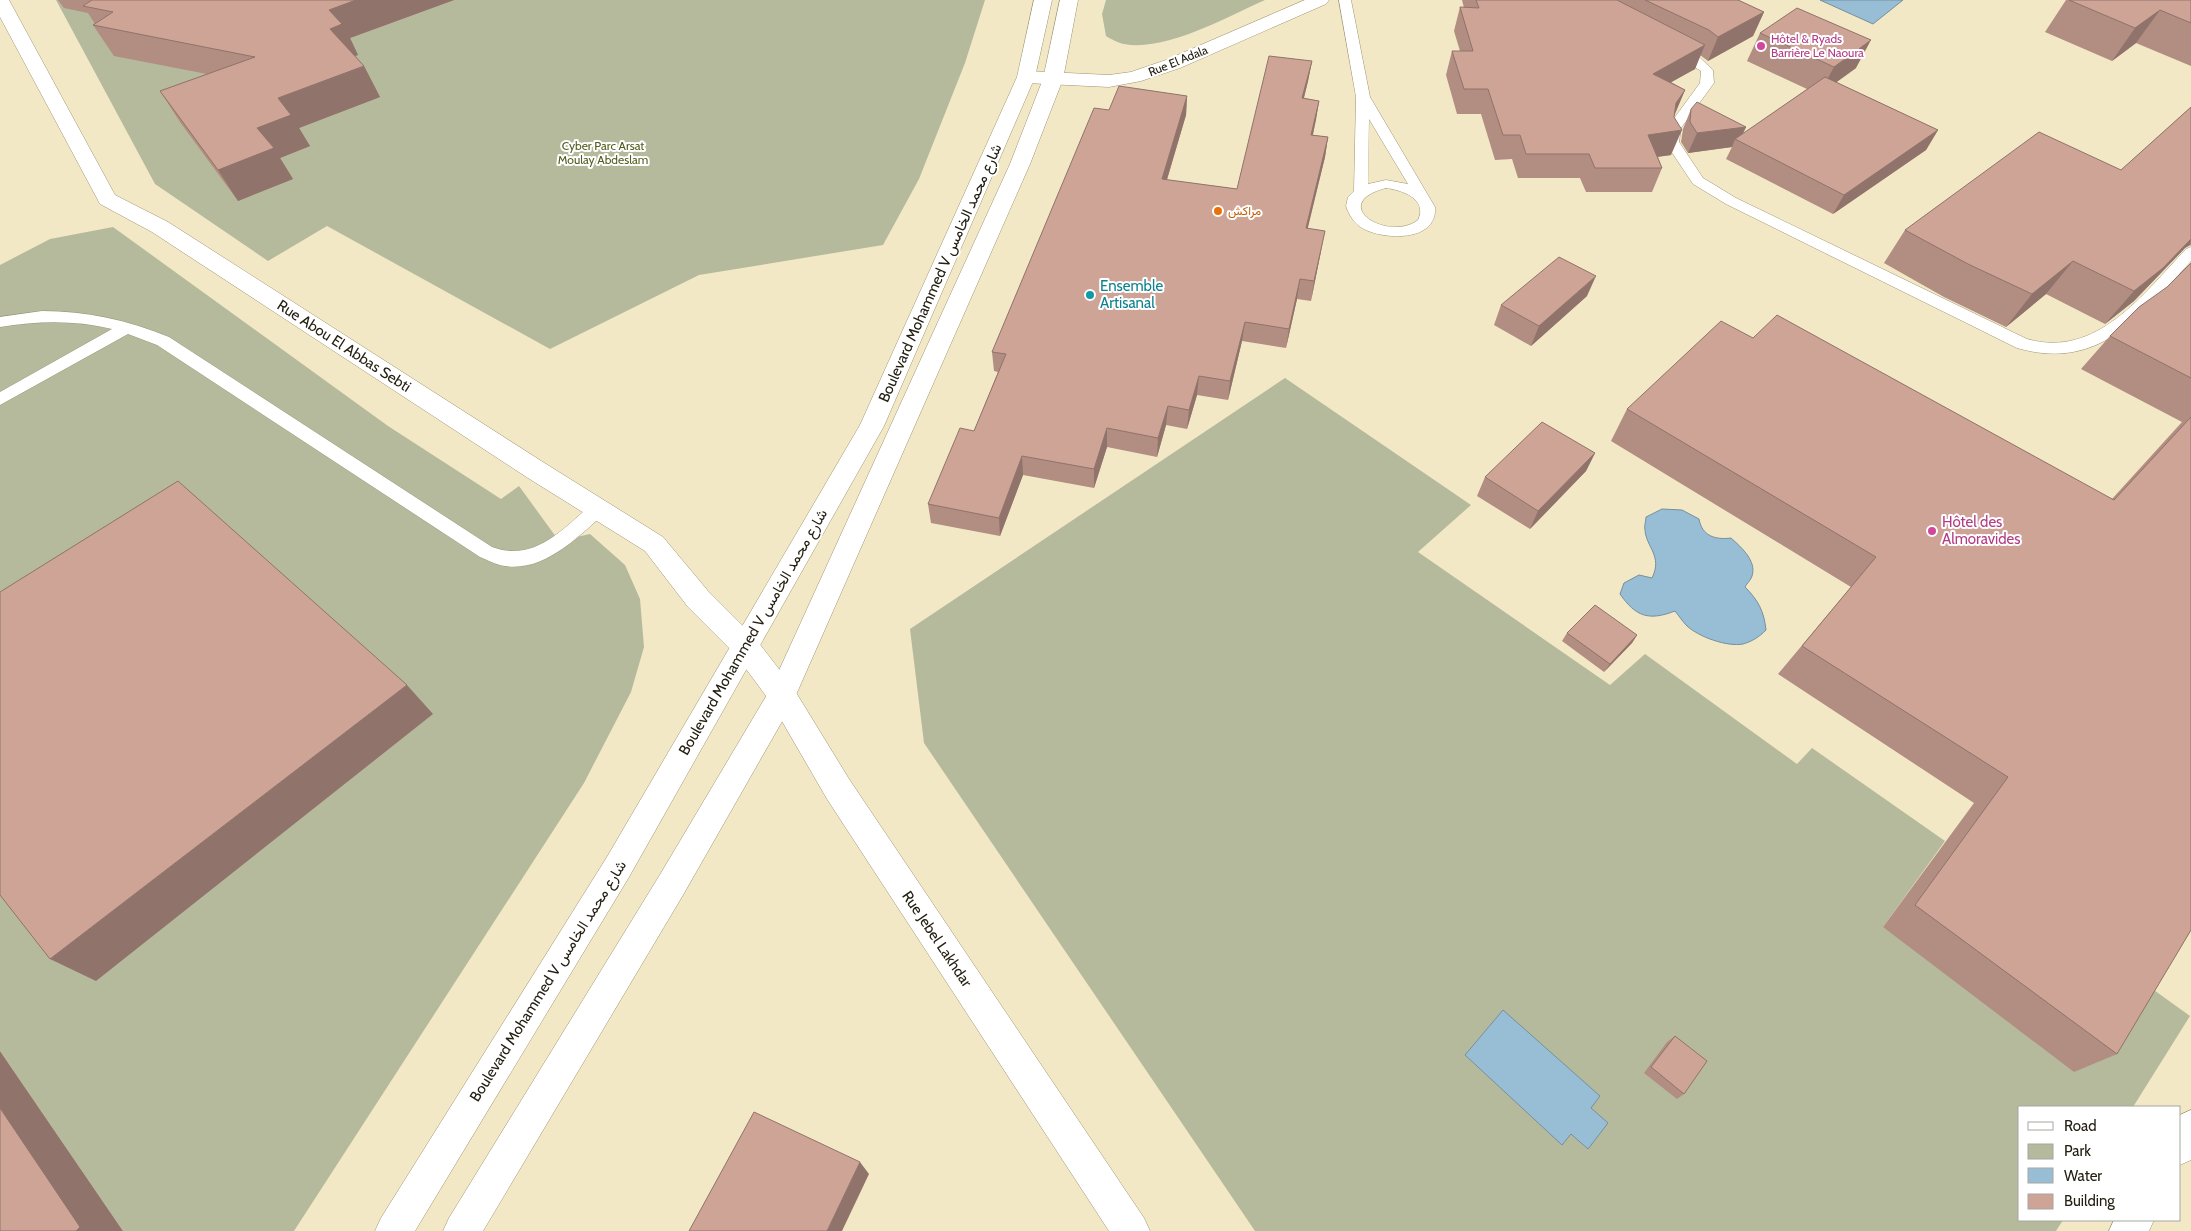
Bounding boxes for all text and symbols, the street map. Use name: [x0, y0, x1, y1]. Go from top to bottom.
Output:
place label: Hôtel & Ryads Barrière Le Naoura: [1771, 31, 1864, 60]
marker: Hôtel & Ryads Barrière Le Naoura: [1755, 40, 1767, 52]
street label: Rue El Adala: [1146, 42, 1210, 79]
park label: Cyber Parc Arsat Moulay Abdeslam: [558, 138, 648, 167]
street label: Boulevard Mohammed V شارع محمد الخامس: [875, 141, 1007, 406]
place label: مراكش: [1228, 203, 1261, 219]
marker: مراكش: [1212, 205, 1224, 217]
place label: Ensemble Artisanal: [1100, 277, 1163, 312]
marker: Ensemble Artisanal: [1084, 289, 1096, 301]
street label: Rue Abou El Abbas Sebti: [274, 296, 414, 396]
street label: Boulevard Mohammed V شارع محمد الخامس: [675, 506, 833, 759]
place label: Hôtel des Almoravides: [1942, 513, 2020, 548]
marker: Hôtel des Almoravides: [1926, 525, 1938, 537]
street label: Boulevard Mohammed V شارع محمد الخامس: [466, 857, 632, 1106]
street label: Rue Jebel Lakhdar: [898, 888, 976, 991]
legend: [2018, 1106, 2181, 1221]
text: Road: [2064, 1117, 2097, 1135]
text: Park: [2064, 1142, 2091, 1160]
text: Water: [2064, 1167, 2102, 1185]
text: Building: [2064, 1192, 2115, 1210]

